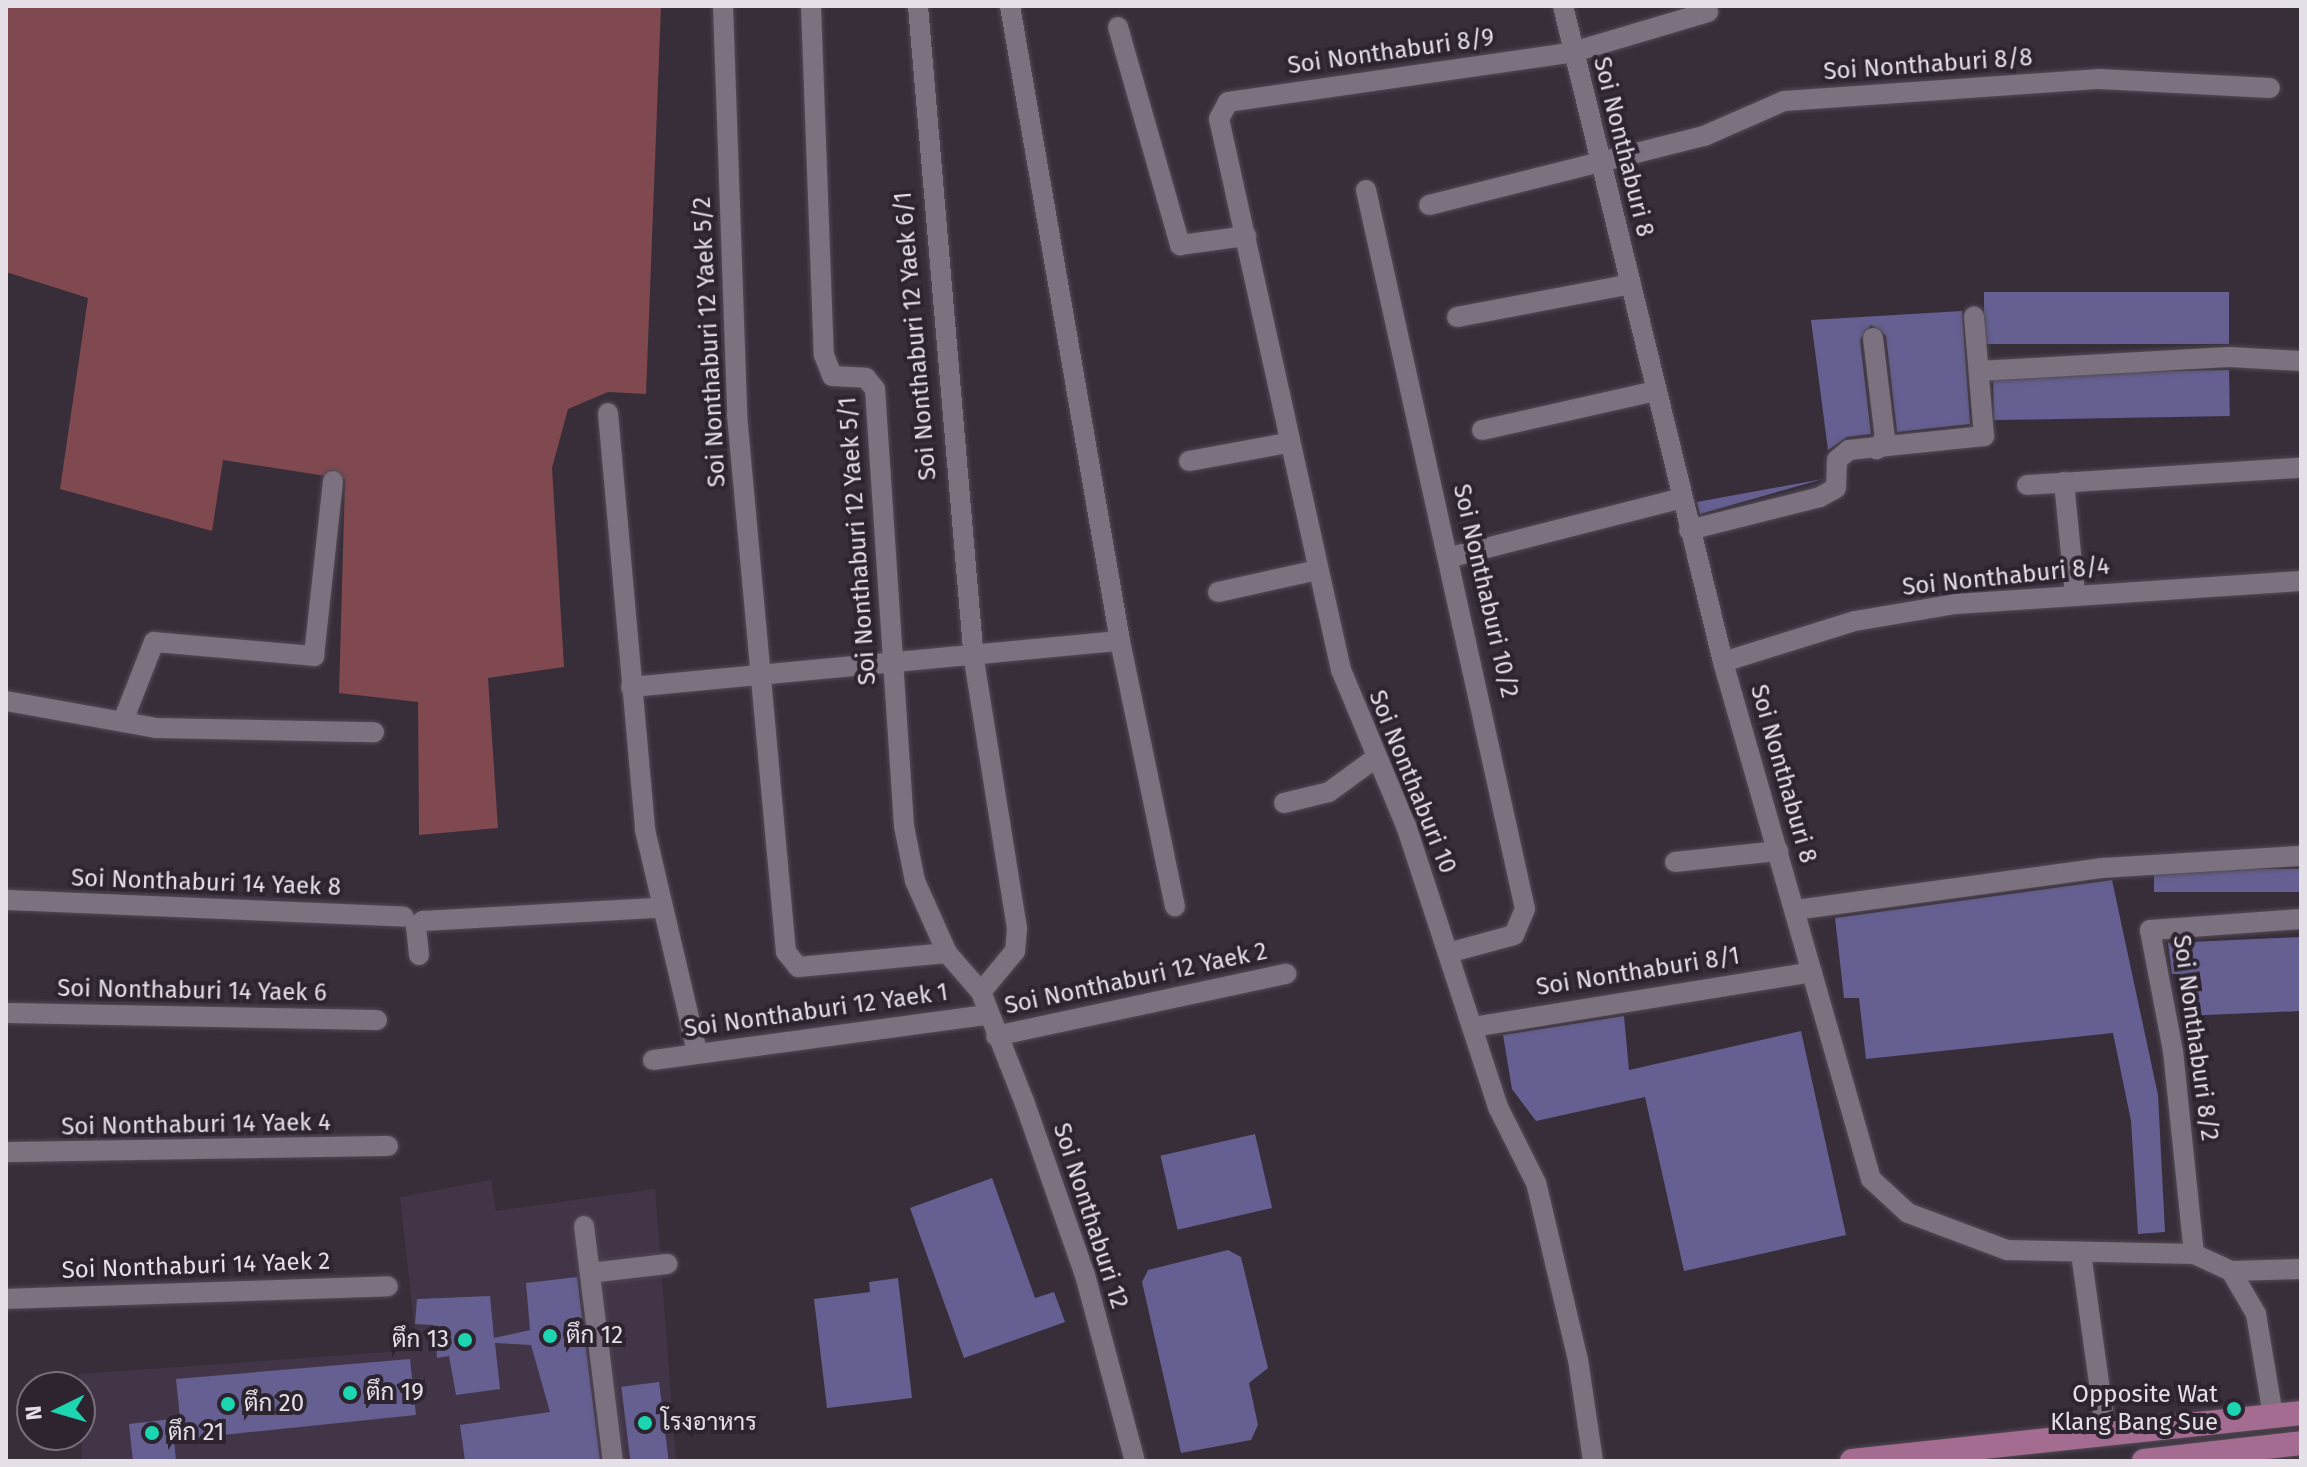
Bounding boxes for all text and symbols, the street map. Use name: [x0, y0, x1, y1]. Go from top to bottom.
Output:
street label: Soi Nonthaburi 8/9: [1286, 23, 1496, 81]
street label: Soi Nonthaburi 8/8: [1823, 43, 2033, 87]
street label: Soi Nonthaburi 8: [1587, 54, 1659, 240]
street label: Soi Nonthaburi 12 Yaek 6/1: [889, 191, 943, 481]
street label: Soi Nonthaburi 12 Yaek 5/2: [688, 196, 732, 488]
street label: Soi Nonthaburi 12 Yaek 5/1: [834, 396, 882, 686]
street label: Soi Nonthaburi 10/2: [1446, 481, 1524, 701]
street label: Soi Nonthaburi 8/4: [1901, 552, 2111, 602]
street label: Soi Nonthaburi 8: [1744, 681, 1822, 867]
street label: Soi Nonthaburi 10: [1362, 686, 1462, 878]
street label: Soi Nonthaburi 14 Yaek 8: [71, 864, 341, 902]
street label: Soi Nonthaburi 8/2: [2166, 933, 2224, 1143]
street label: Soi Nonthaburi 12 Yaek 2: [1002, 937, 1270, 1021]
street label: Soi Nonthaburi 8/1: [1534, 942, 1742, 1002]
street label: Soi Nonthaburi 14 Yaek 6: [57, 974, 327, 1008]
street label: Soi Nonthaburi 12 Yaek 1: [682, 978, 950, 1044]
street label: Soi Nonthaburi 14 Yaek 4: [61, 1108, 331, 1142]
street label: Soi Nonthaburi 12: [1046, 1120, 1134, 1312]
street label: Soi Nonthaburi 14 Yaek 2: [61, 1247, 331, 1285]
place label: ตึก 12: [566, 1322, 623, 1350]
place label: ตึก 13: [392, 1326, 449, 1354]
marker: ตึก 12: [541, 1327, 559, 1345]
marker: ตึก 13: [456, 1331, 474, 1349]
north arrow: [16, 1371, 96, 1451]
place label: ตึก 19: [366, 1379, 424, 1407]
place label: Opposite Wat Klang Bang Sue: [2050, 1381, 2218, 1437]
marker: ตึก 19: [341, 1384, 359, 1402]
place label: ตึก 20: [244, 1390, 304, 1418]
marker: ตึก 20: [219, 1395, 237, 1413]
marker: Opposite Wat Klang Bang Sue: [2225, 1400, 2243, 1418]
text: N: [20, 1405, 48, 1421]
place label: โรงอาหาร: [661, 1409, 757, 1437]
marker: โรงอาหาร: [636, 1414, 654, 1432]
place label: ตึก 21: [168, 1419, 224, 1447]
marker: ตึก 21: [143, 1424, 161, 1442]

